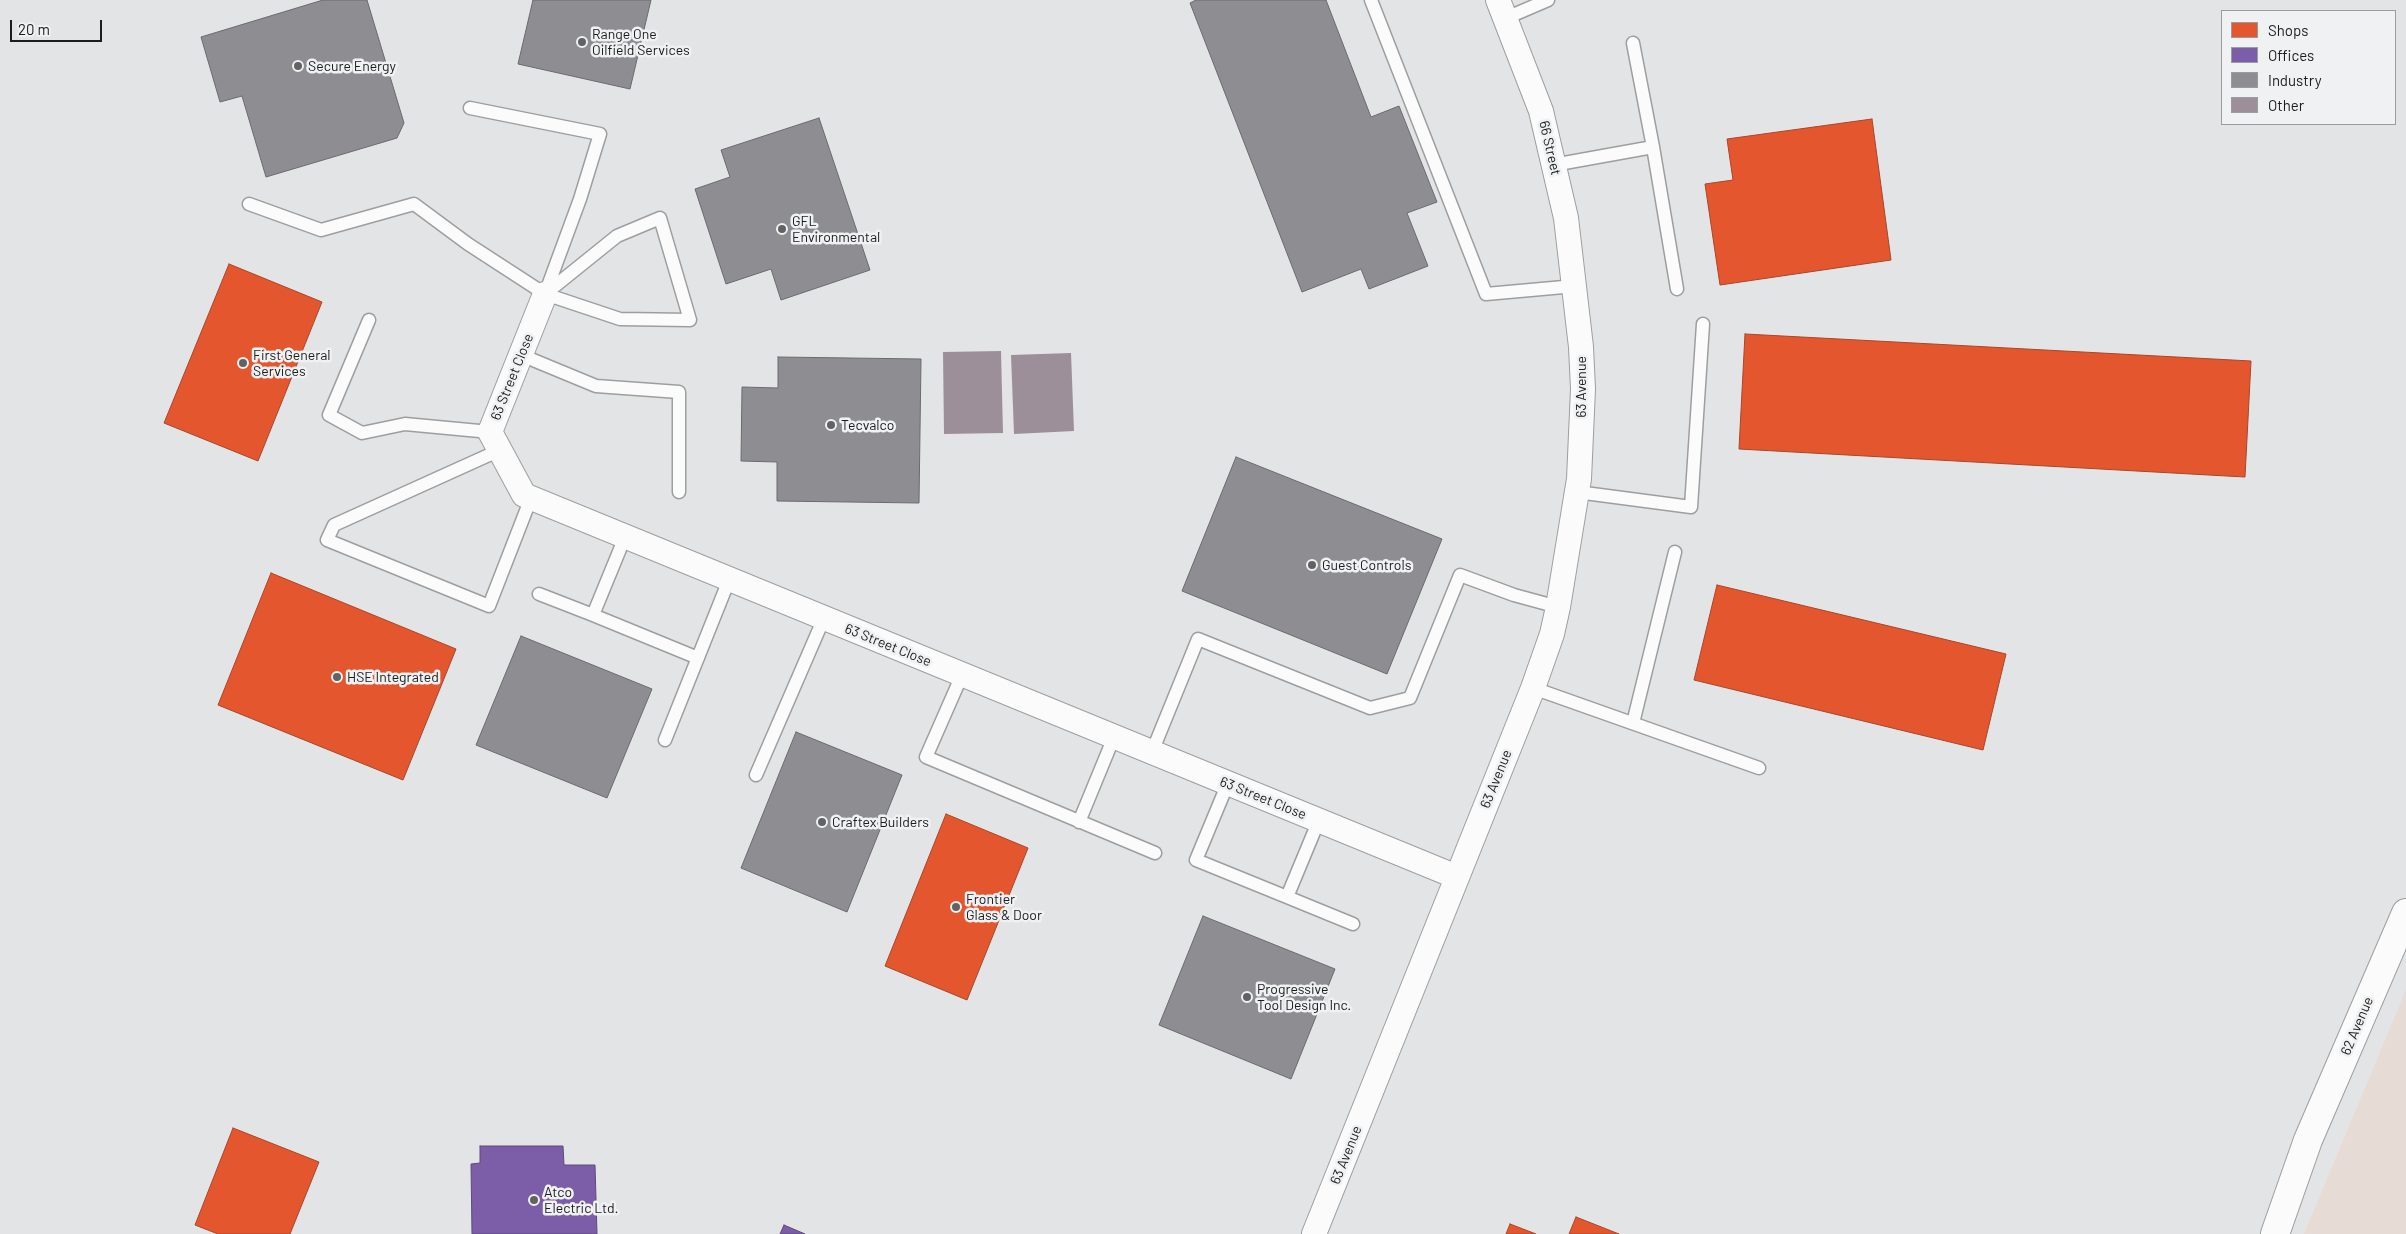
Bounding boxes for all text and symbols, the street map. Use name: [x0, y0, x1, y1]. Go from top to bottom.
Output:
scale bar: [12, 10, 105, 42]
legend: [2221, 10, 2396, 125]
text: 20 m: [18, 20, 50, 38]
text: Shops: [2268, 21, 2308, 39]
place label: Range One Oilfield Services: [592, 26, 690, 58]
marker: Range One Oilfield Services: [576, 36, 588, 48]
text: Offices: [2268, 46, 2314, 64]
place label: Secure Energy: [308, 58, 396, 74]
marker: Secure Energy: [292, 60, 304, 72]
text: Industry: [2268, 71, 2322, 89]
text: Other: [2268, 96, 2304, 114]
street label: 66 Street: [1536, 119, 1564, 177]
place label: GFL Environmental: [792, 213, 880, 246]
marker: GFL Environmental: [776, 223, 788, 235]
street label: 63 Street Close: [487, 331, 537, 423]
place label: First General Services: [253, 347, 331, 380]
street label: 63 Avenue: [1573, 356, 1589, 418]
marker: First General Services: [237, 357, 249, 369]
place label: Tecvalco: [841, 417, 894, 433]
marker: Tecvalco: [825, 419, 837, 431]
place label: Guest Controls: [1322, 557, 1411, 573]
marker: Guest Controls: [1306, 559, 1318, 571]
street label: 63 Street Close: [842, 620, 934, 670]
place label: HSE Integrated: [347, 669, 439, 685]
marker: HSE Integrated: [331, 671, 343, 683]
street label: 63 Avenue: [1477, 747, 1515, 811]
street label: 63 Street Close: [1217, 773, 1309, 823]
place label: Craftex Builders: [832, 814, 929, 830]
marker: Craftex Builders: [816, 816, 828, 828]
place label: Frontier Glass & Door: [966, 891, 1042, 924]
marker: Frontier Glass & Door: [950, 901, 962, 913]
place label: Progressive Tool Design Inc.: [1257, 981, 1351, 1014]
marker: Progressive Tool Design Inc.: [1241, 991, 1253, 1003]
street label: 62 Avenue: [2337, 994, 2377, 1058]
street label: 63 Avenue: [1327, 1123, 1365, 1187]
place label: Atco Electric Ltd.: [544, 1184, 618, 1216]
marker: Atco Electric Ltd.: [528, 1194, 540, 1206]

